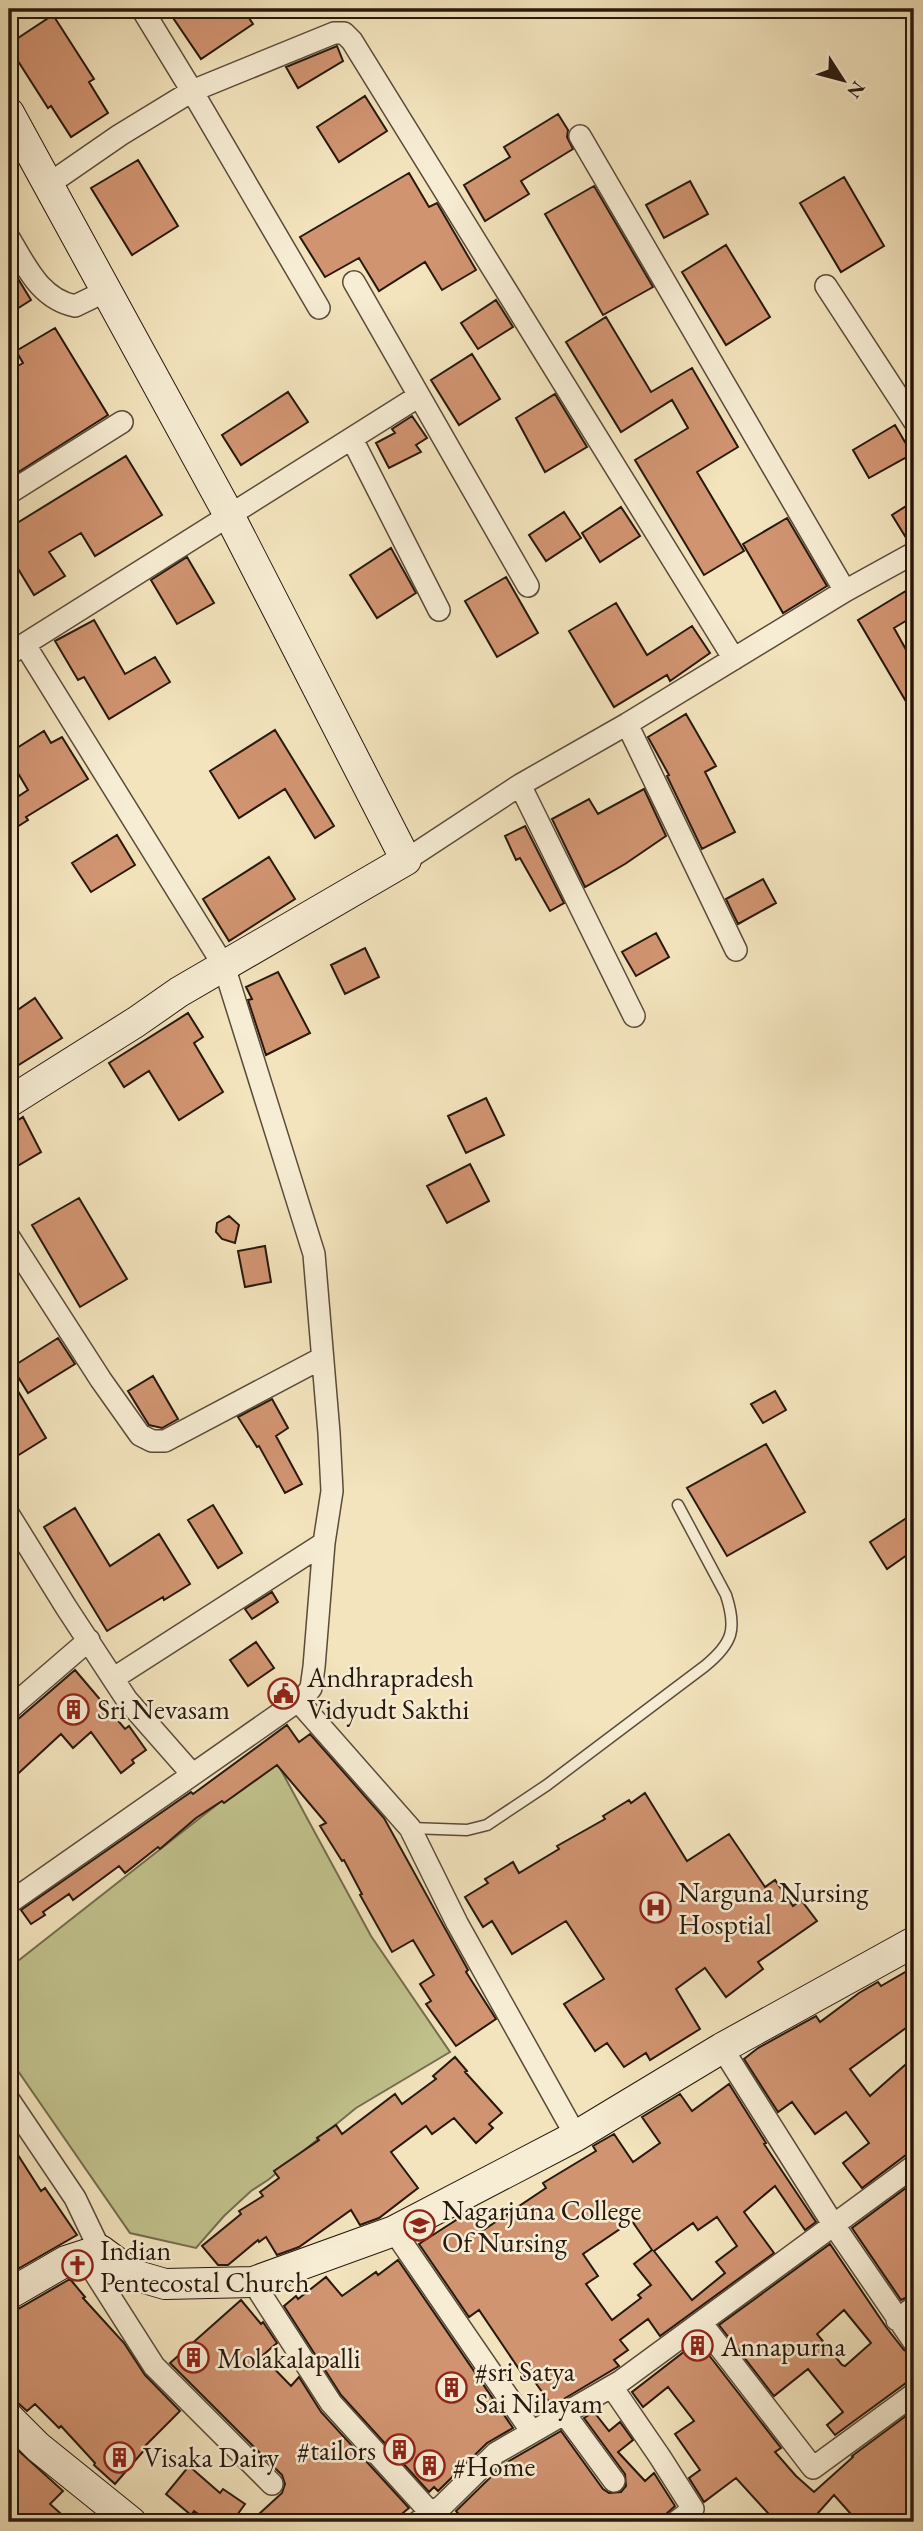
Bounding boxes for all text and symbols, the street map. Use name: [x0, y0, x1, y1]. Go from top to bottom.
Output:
north arrow: [808, 46, 878, 116]
text: N: [841, 76, 871, 104]
place label: Andhrapradesh Vidyudt Sakthi: [306, 1659, 474, 1727]
public building icon: Andhrapradesh Vidyudt Sakthi: [267, 1676, 301, 1710]
place label: Sri Nevasam: [97, 1691, 230, 1727]
building icon: Sri Nevasam: [57, 1692, 91, 1726]
place label: Narguna Nursing Hosptial: [678, 1874, 869, 1942]
hospital icon: Narguna Nursing Hosptial: [638, 1891, 672, 1925]
place label: Nagarjuna College Of Nursing: [442, 2192, 642, 2260]
school or university icon: Nagarjuna College Of Nursing: [402, 2209, 436, 2243]
place label: Indian Pentecostal Church: [100, 2232, 309, 2300]
church icon: Indian Pentecostal Church: [60, 2249, 94, 2283]
place label: Annapurna: [720, 2328, 847, 2364]
building icon: Annapurna: [681, 2329, 715, 2363]
place label: Molakalapalli: [217, 2340, 361, 2376]
building icon: Molakalapalli: [177, 2341, 211, 2375]
place label: #sri Satya Sai Nilayam: [475, 2353, 603, 2421]
building icon: #sri Satya Sai Nilayam: [435, 2370, 469, 2404]
place label: #tailors: [297, 2432, 376, 2468]
building icon: #tailors: [382, 2433, 416, 2467]
place label: Visaka Dairy: [143, 2439, 280, 2475]
building icon: Visaka Dairy: [103, 2440, 137, 2474]
place label: #Home: [453, 2448, 535, 2484]
building icon: #Home: [413, 2449, 447, 2483]

